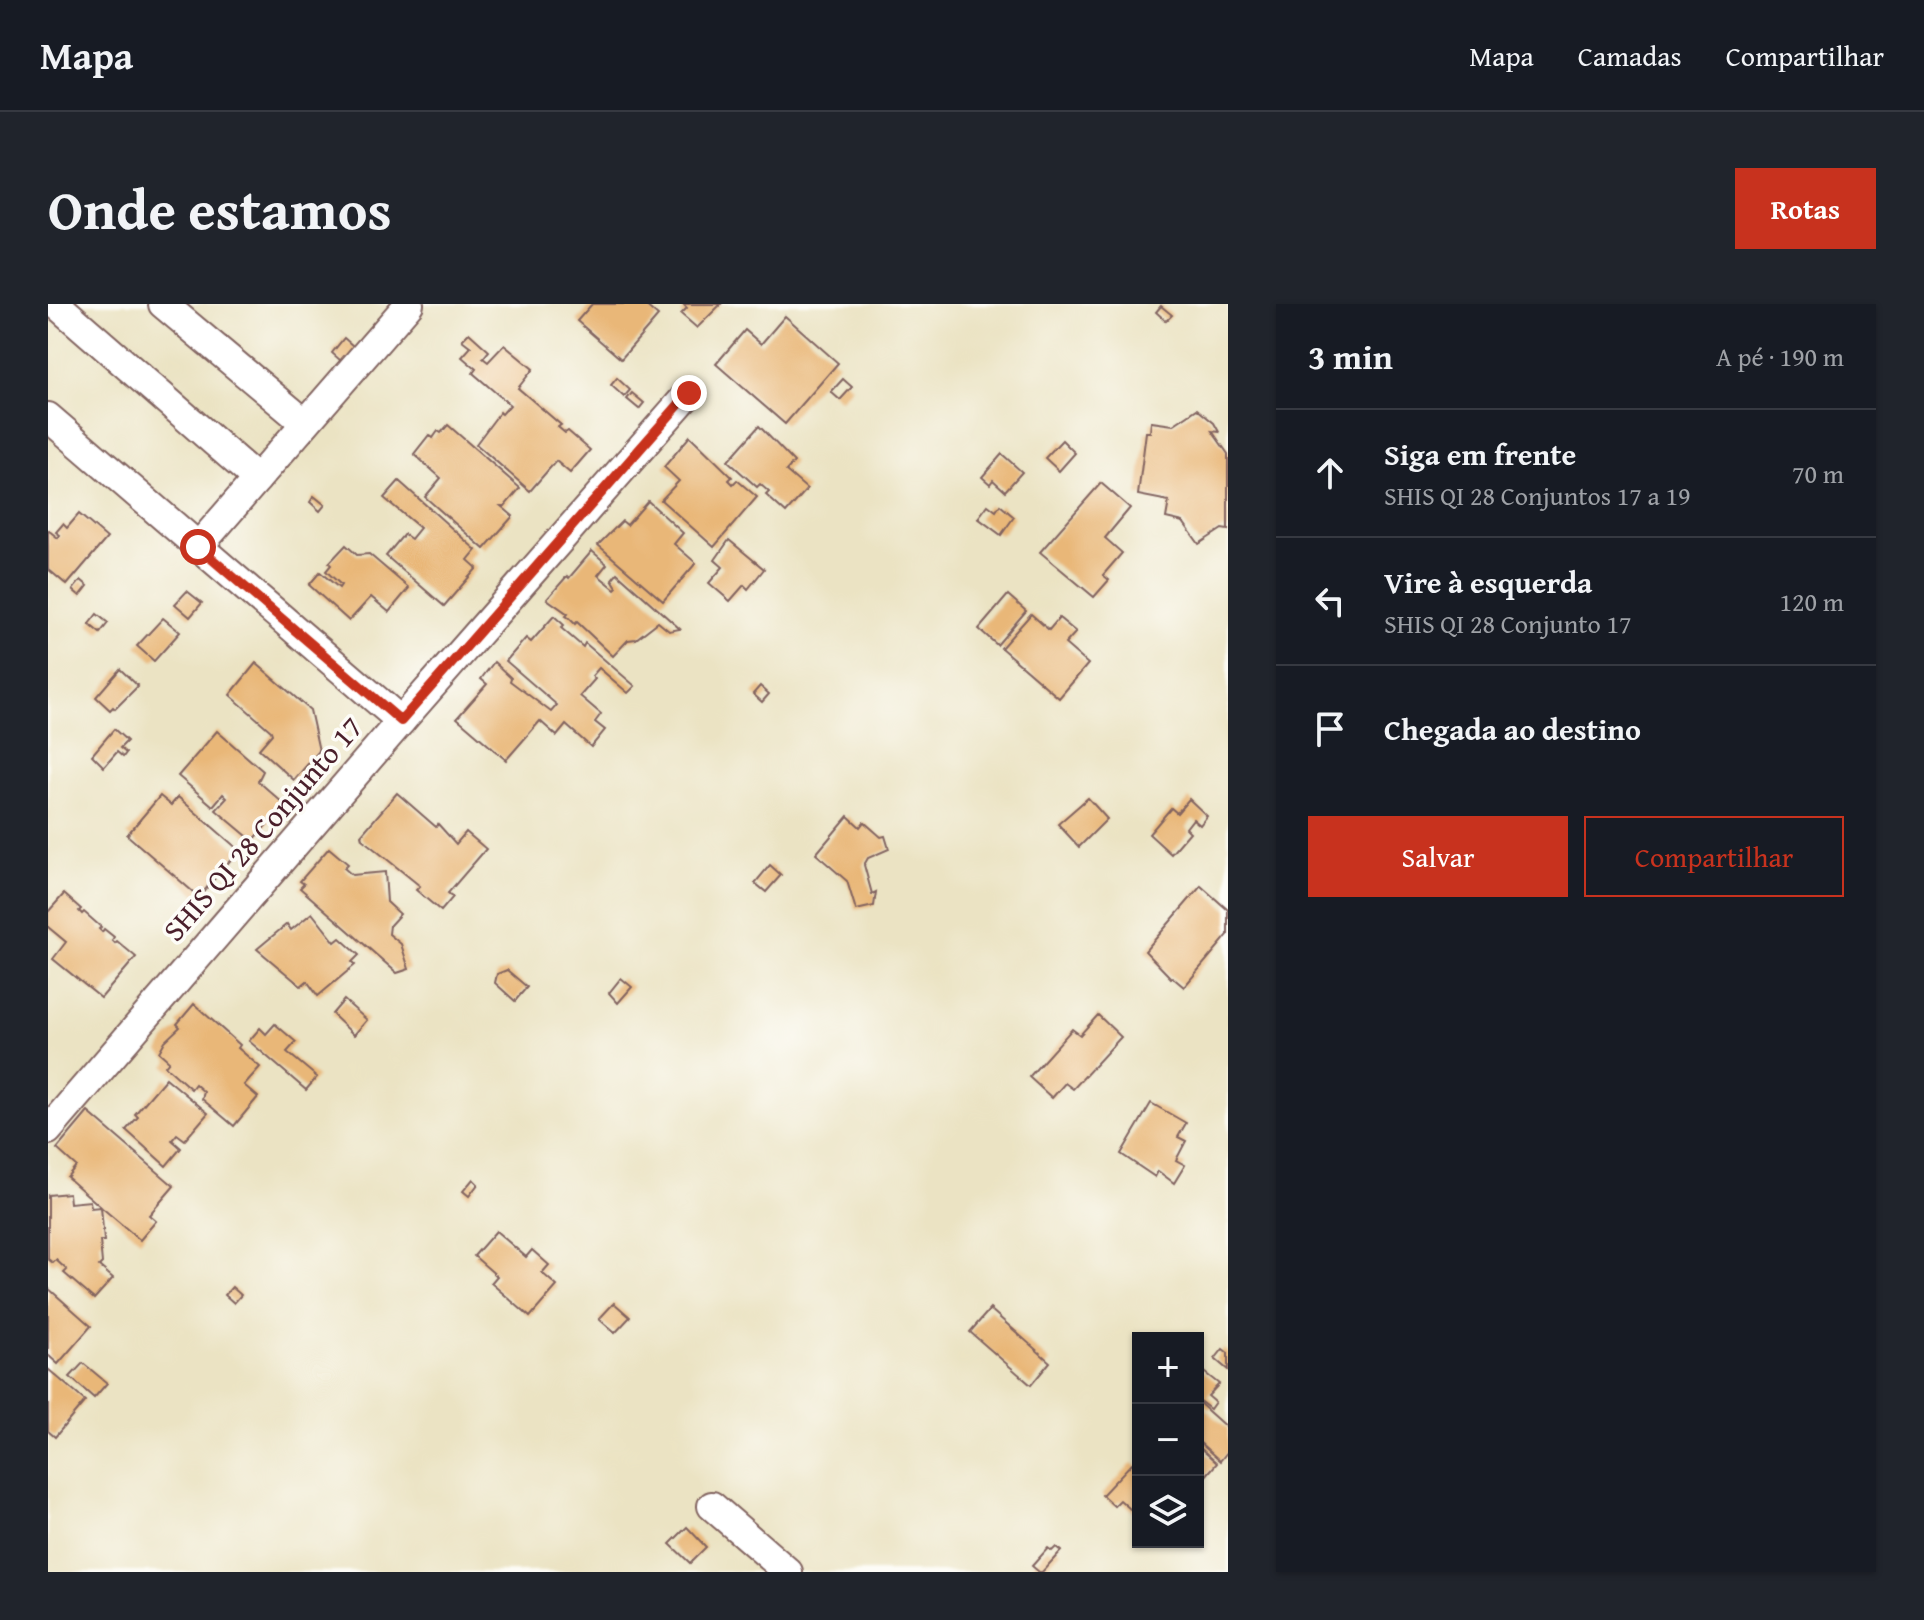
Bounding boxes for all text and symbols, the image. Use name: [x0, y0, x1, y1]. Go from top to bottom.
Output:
text: Mapa: [40, 27, 133, 83]
text: Mapa: [1469, 35, 1534, 76]
text: Camadas: [1578, 35, 1682, 76]
text: Compartilhar: [1726, 35, 1884, 76]
text: Onde estamos: [48, 167, 392, 250]
button: Rotas: [1735, 168, 1876, 249]
text: 3 min: [1308, 332, 1393, 381]
text: A pé · 190 m: [1716, 337, 1844, 376]
route end: [671, 375, 707, 411]
text: Siga em frente: [1384, 432, 1576, 476]
icon: ahead: [1308, 451, 1352, 495]
text: 70 m: [1792, 454, 1844, 493]
text: SHIS QI 28 Conjuntos 17 a 19: [1384, 476, 1691, 515]
route start: [180, 529, 216, 565]
text: Vire à esquerda: [1384, 560, 1592, 604]
icon: left: [1308, 579, 1352, 623]
text: 120 m: [1779, 582, 1844, 621]
text: SHIS QI 28 Conjunto 17: [1384, 604, 1632, 643]
street label: SHIS QI 28 Conjunto 17: [152, 706, 373, 951]
icon: arrive: [1308, 707, 1352, 751]
text: Chegada ao destino: [1384, 707, 1641, 751]
button: Salvar: [1308, 816, 1568, 897]
button: Compartilhar: [1584, 816, 1844, 897]
map controls: [1132, 1332, 1204, 1548]
button: +: [1132, 1332, 1204, 1404]
button: −: [1132, 1404, 1204, 1476]
button: layers: [1132, 1476, 1204, 1548]

